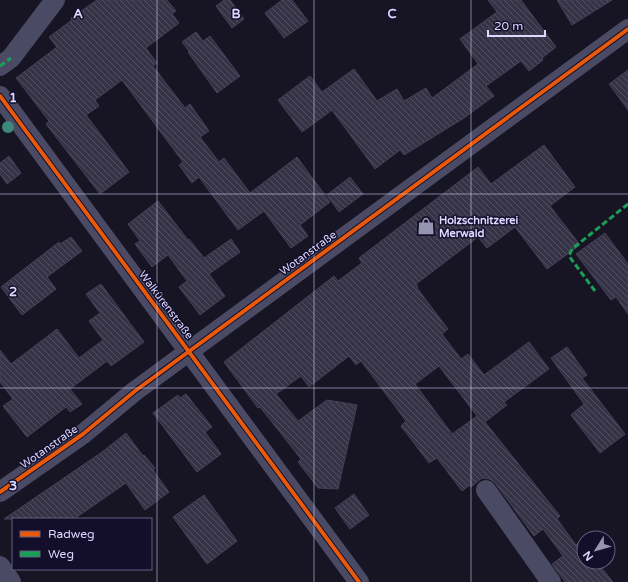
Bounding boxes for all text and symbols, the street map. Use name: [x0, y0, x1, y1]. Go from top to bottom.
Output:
text: A: [73, 6, 83, 22]
text: B: [231, 6, 241, 22]
text: C: [387, 6, 397, 22]
scale bar: [488, 12, 545, 38]
text: 20 m: [494, 19, 523, 33]
text: 1: [9, 90, 17, 106]
place label: Holzschnitzerei Merwald: [439, 214, 519, 240]
shop icon: Holzschnitzerei Merwald: [416, 216, 436, 236]
street label: Wotanstraße: [277, 228, 339, 278]
street label: Walkürenstraße: [136, 268, 196, 342]
text: 2: [9, 284, 17, 300]
street label: Wotanstraße: [18, 422, 80, 472]
text: 3: [9, 478, 17, 494]
legend: [12, 518, 152, 570]
text: Radweg: [48, 527, 95, 541]
north arrow: [576, 530, 616, 570]
text: Weg: [48, 547, 74, 561]
text: N: [581, 548, 596, 563]

